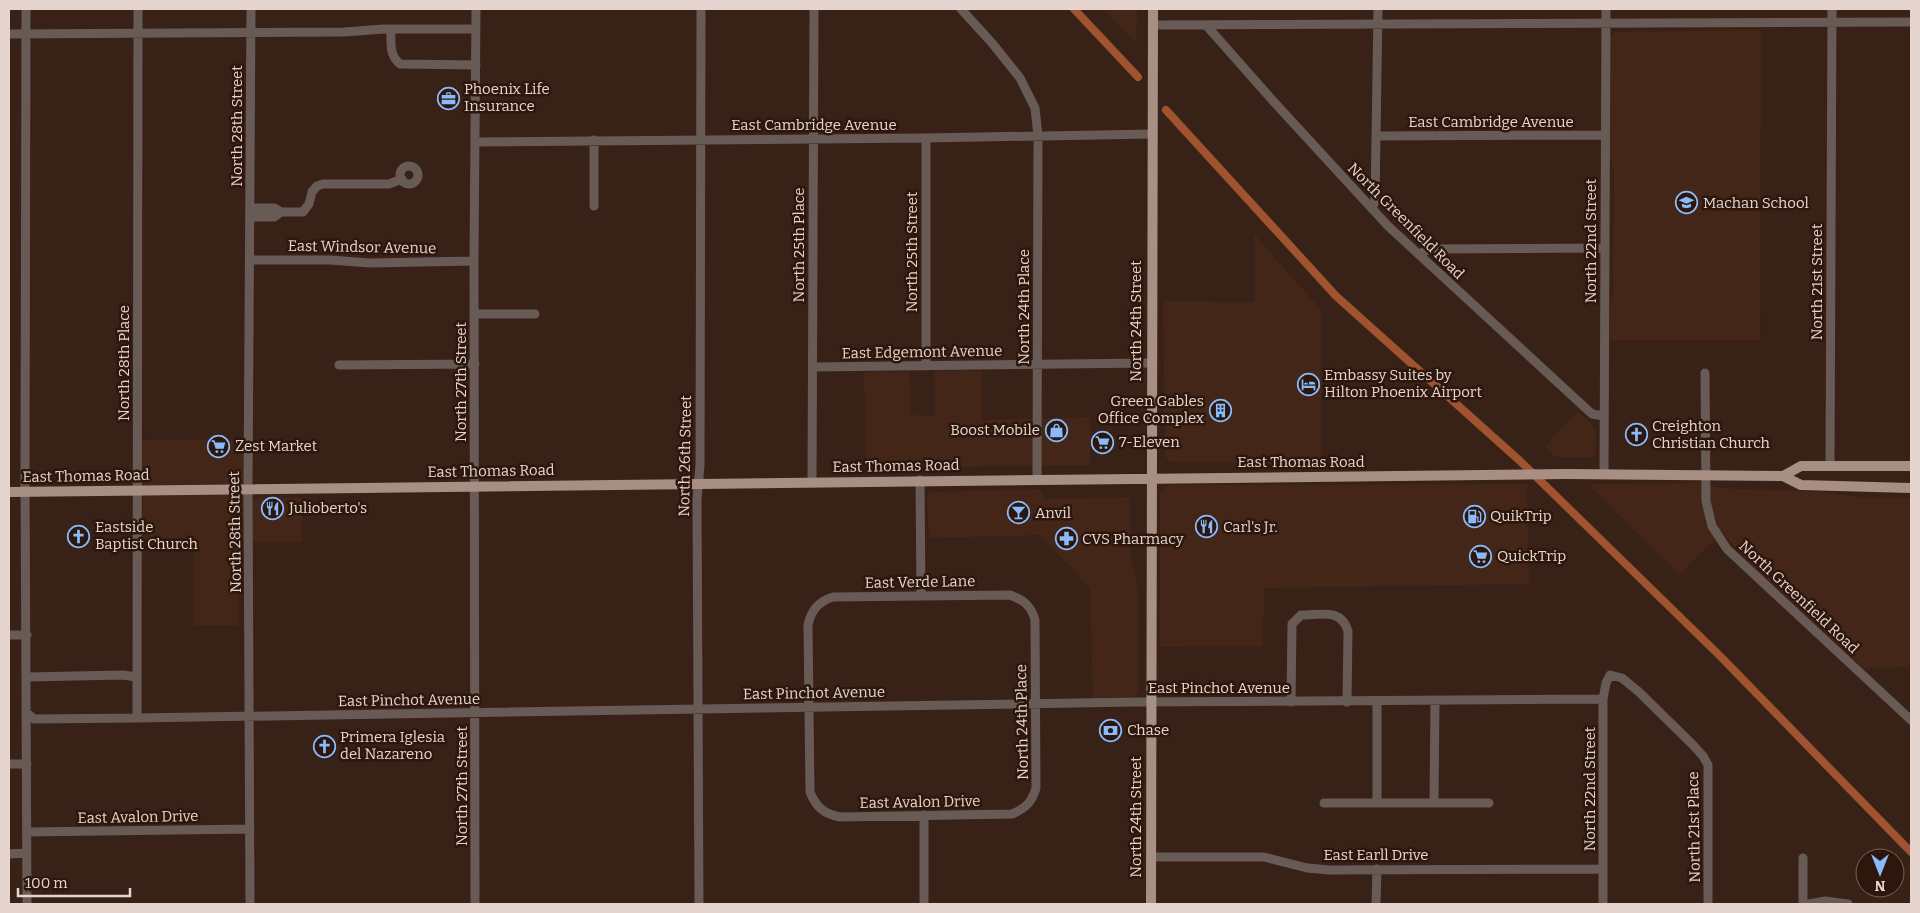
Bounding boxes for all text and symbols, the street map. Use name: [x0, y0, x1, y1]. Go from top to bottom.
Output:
street label: North 28th Street: [228, 65, 246, 187]
place label: Phoenix Life Insurance: [464, 80, 550, 115]
office icon: Phoenix Life Insurance: [436, 86, 460, 110]
street label: East Cambridge Avenue: [1408, 113, 1574, 131]
street label: East Cambridge Avenue: [731, 116, 897, 134]
street label: North Greenfield Road: [1344, 159, 1468, 283]
street label: North 22nd Street: [1582, 178, 1600, 303]
street label: North 25th Place: [790, 188, 808, 302]
street label: North 25th Street: [903, 191, 921, 312]
school or university icon: Machan School: [1675, 191, 1699, 215]
place label: Machan School: [1703, 194, 1809, 212]
street label: North 21st Street: [1808, 223, 1826, 340]
street label: East Windsor Avenue: [288, 237, 436, 257]
street label: North 24th Place: [1015, 249, 1033, 365]
street label: North 24th Street: [1127, 260, 1145, 382]
street label: North 28th Place: [115, 305, 133, 421]
street label: North 27th Street: [452, 321, 470, 442]
street label: East Edgemont Avenue: [841, 342, 1003, 362]
place label: Embassy Suites by Hilton Phoenix Airport: [1324, 366, 1482, 401]
hotel icon: Embassy Suites by Hilton Phoenix Airport: [1296, 372, 1320, 396]
place label: Green Gables Office Complex: [1098, 392, 1205, 427]
street label: North 26th Street: [675, 395, 695, 517]
building icon: Green Gables Office Complex: [1208, 398, 1232, 422]
place label: Creighton Christian Church: [1652, 417, 1771, 452]
shop icon: Boost Mobile: [1044, 418, 1068, 442]
place label: Boost Mobile: [950, 421, 1040, 439]
church icon: Creighton Christian Church: [1624, 423, 1648, 447]
supermarket icon: 7-Eleven: [1091, 430, 1115, 454]
place label: 7-Eleven: [1119, 433, 1180, 451]
supermarket icon: Zest Market: [207, 434, 231, 458]
place label: Zest Market: [235, 437, 318, 455]
street label: East Thomas Road: [1237, 453, 1365, 471]
street label: East Thomas Road: [832, 456, 960, 476]
street label: East Thomas Road: [427, 461, 555, 481]
street label: East Thomas Road: [22, 466, 150, 486]
street label: North 28th Street: [225, 471, 245, 593]
restaurant icon: Julioberto's: [261, 496, 285, 520]
place label: Julioberto's: [288, 499, 367, 517]
bar icon: Anvil: [1007, 501, 1031, 525]
place label: Anvil: [1035, 504, 1071, 522]
fuel station icon: QuikTrip: [1462, 504, 1486, 528]
place label: QuikTrip: [1490, 507, 1552, 525]
restaurant icon: Carl's Jr.: [1195, 515, 1219, 539]
place label: Eastside Baptist Church: [95, 518, 199, 553]
place label: Carl's Jr.: [1223, 518, 1278, 536]
church icon: Eastside Baptist Church: [67, 524, 91, 548]
pharmacy icon: CVS Pharmacy: [1054, 527, 1078, 551]
place label: CVS Pharmacy: [1082, 530, 1184, 548]
street label: North Greenfield Road: [1735, 537, 1863, 657]
supermarket icon: QuickTrip: [1469, 544, 1493, 568]
place label: QuickTrip: [1497, 547, 1566, 565]
street label: East Verde Lane: [864, 572, 976, 592]
street label: North 24th Place: [1012, 664, 1032, 780]
street label: East Pinchot Avenue: [1148, 679, 1290, 697]
street label: East Pinchot Avenue: [743, 683, 885, 703]
street label: East Pinchot Avenue: [338, 690, 480, 710]
bank icon: Chase: [1099, 718, 1123, 742]
place label: Chase: [1127, 721, 1169, 739]
street label: North 27th Street: [453, 725, 471, 846]
street label: North 22nd Street: [1581, 726, 1599, 851]
place label: Primera Iglesia del Nazareno: [340, 728, 445, 763]
church icon: Primera Iglesia del Nazareno: [312, 734, 336, 758]
street label: North 24th Street: [1127, 756, 1145, 878]
street label: North 21st Place: [1684, 771, 1704, 883]
street label: East Avalon Drive: [859, 792, 981, 812]
street label: East Avalon Drive: [77, 807, 199, 827]
street label: East Earll Drive: [1323, 846, 1429, 864]
north arrow: [1855, 848, 1905, 898]
scale bar: [18, 866, 130, 898]
text: 100 m: [25, 874, 68, 892]
text: N: [1874, 877, 1885, 894]

